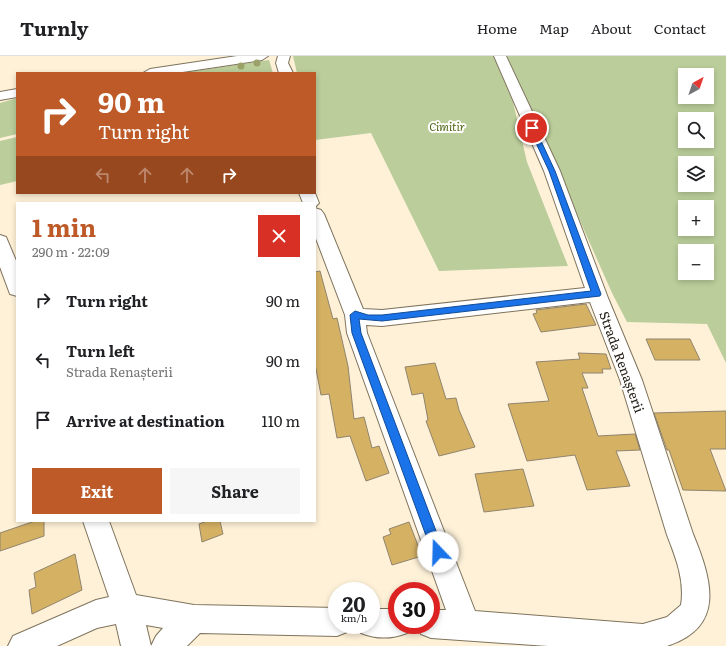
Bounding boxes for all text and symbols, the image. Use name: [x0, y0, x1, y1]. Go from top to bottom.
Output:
text: Turnly: [20, 14, 88, 42]
text: Home: [477, 18, 517, 38]
text: Map: [539, 18, 569, 38]
text: About: [591, 18, 632, 38]
text: Contact: [654, 18, 706, 38]
north arrow: [678, 68, 714, 104]
map controls: [678, 68, 714, 280]
text: 90 m: [98, 80, 165, 122]
icon: right: [32, 88, 84, 140]
pin: [515, 111, 549, 145]
button: search: [678, 112, 714, 148]
icon: arrive: [521, 117, 543, 139]
text: Turn right: [98, 118, 189, 145]
park label: Cimitir: [429, 118, 465, 134]
button: layers: [678, 156, 714, 192]
icon: left: [92, 164, 114, 186]
icon: ahead: [134, 164, 156, 186]
icon: ahead: [176, 164, 198, 186]
icon: right: [218, 164, 240, 186]
button: +: [678, 200, 714, 236]
text: 1 min: [32, 209, 96, 244]
button: close: [258, 215, 300, 257]
text: 290 m · 22:09: [32, 242, 109, 261]
button: −: [678, 244, 714, 280]
icon: right: [32, 289, 54, 311]
text: Turn right: [66, 289, 148, 312]
text: 90 m: [266, 289, 300, 312]
street label: Strada Renașterii: [595, 308, 650, 416]
text: Turn left: [66, 339, 135, 362]
icon: left: [32, 349, 54, 371]
text: 90 m: [266, 349, 300, 372]
text: Strada Renașterii: [66, 362, 173, 381]
icon: arrive: [32, 409, 54, 431]
text: Arrive at destination: [66, 409, 225, 432]
text: 110 m: [262, 409, 300, 432]
button: Exit: [32, 468, 162, 514]
button: Share: [170, 468, 300, 514]
position arrow: [417, 531, 459, 573]
speed limit sign: 30: [388, 582, 440, 634]
text: 20: [342, 588, 366, 618]
text: km/h: [341, 610, 367, 625]

